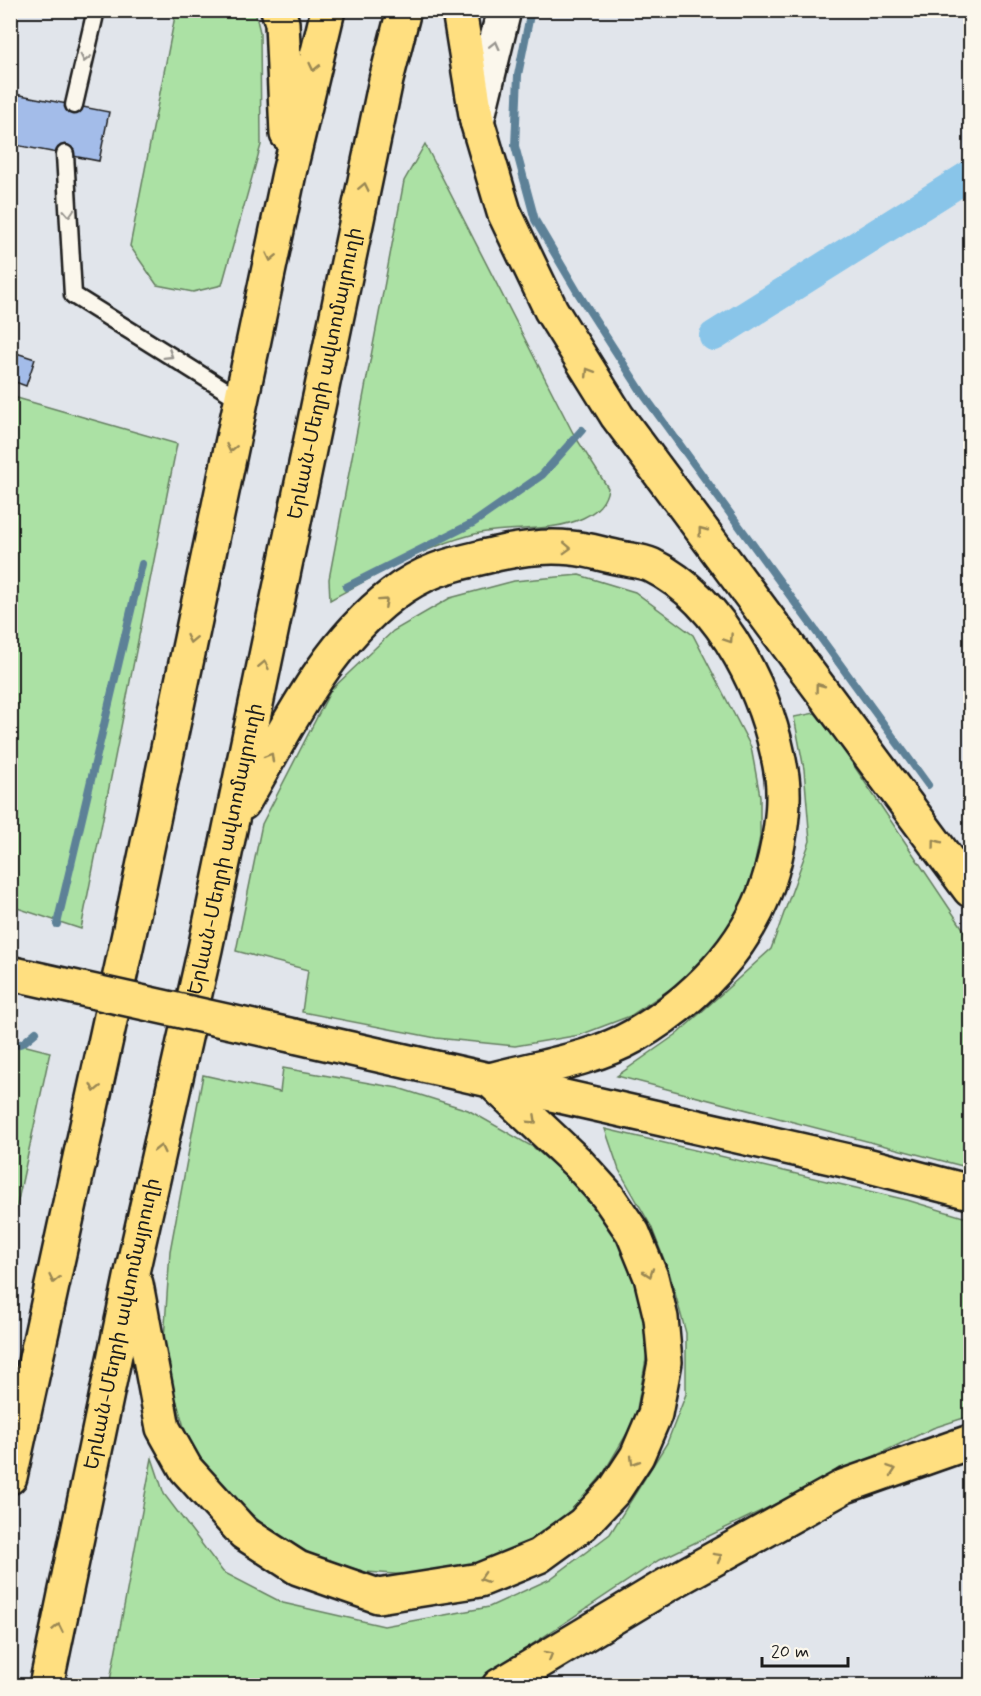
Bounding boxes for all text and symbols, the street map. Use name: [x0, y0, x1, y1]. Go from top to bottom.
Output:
one-way arrow: [488, 41, 501, 51]
one-way arrow: [80, 53, 93, 63]
one-way arrow: [309, 62, 322, 72]
one-way arrow: [357, 182, 370, 192]
one-way arrow: [62, 208, 75, 217]
street label: Երևան-Մեղրի ավտոմայրուղի: [281, 225, 368, 522]
one-way arrow: [265, 252, 278, 262]
one-way arrow: [163, 347, 173, 359]
one-way arrow: [585, 368, 597, 378]
one-way arrow: [225, 443, 238, 453]
one-way arrow: [699, 526, 710, 537]
one-way arrow: [563, 542, 572, 555]
one-way arrow: [378, 598, 388, 609]
one-way arrow: [722, 633, 733, 644]
one-way arrow: [185, 634, 198, 644]
one-way arrow: [256, 661, 269, 671]
one-way arrow: [815, 682, 826, 693]
street label: Երևան-Մեղրի ավտոմայրուղի: [181, 701, 269, 998]
one-way arrow: [263, 753, 274, 763]
one-way arrow: [932, 839, 943, 850]
one-way arrow: [89, 1083, 102, 1093]
one-way arrow: [526, 1113, 536, 1124]
one-way arrow: [152, 1145, 165, 1155]
street label: Երևան-Մեղրի ավտոմայրուղի: [78, 1175, 166, 1472]
one-way arrow: [641, 1267, 654, 1278]
one-way arrow: [48, 1274, 61, 1284]
one-way arrow: [629, 1455, 641, 1465]
one-way arrow: [886, 1464, 896, 1477]
one-way arrow: [711, 1553, 722, 1564]
one-way arrow: [479, 1570, 490, 1583]
one-way arrow: [51, 1624, 64, 1634]
scale bar: [762, 1630, 848, 1668]
text: 20 m: [771, 1640, 809, 1664]
one-way arrow: [543, 1651, 553, 1663]

